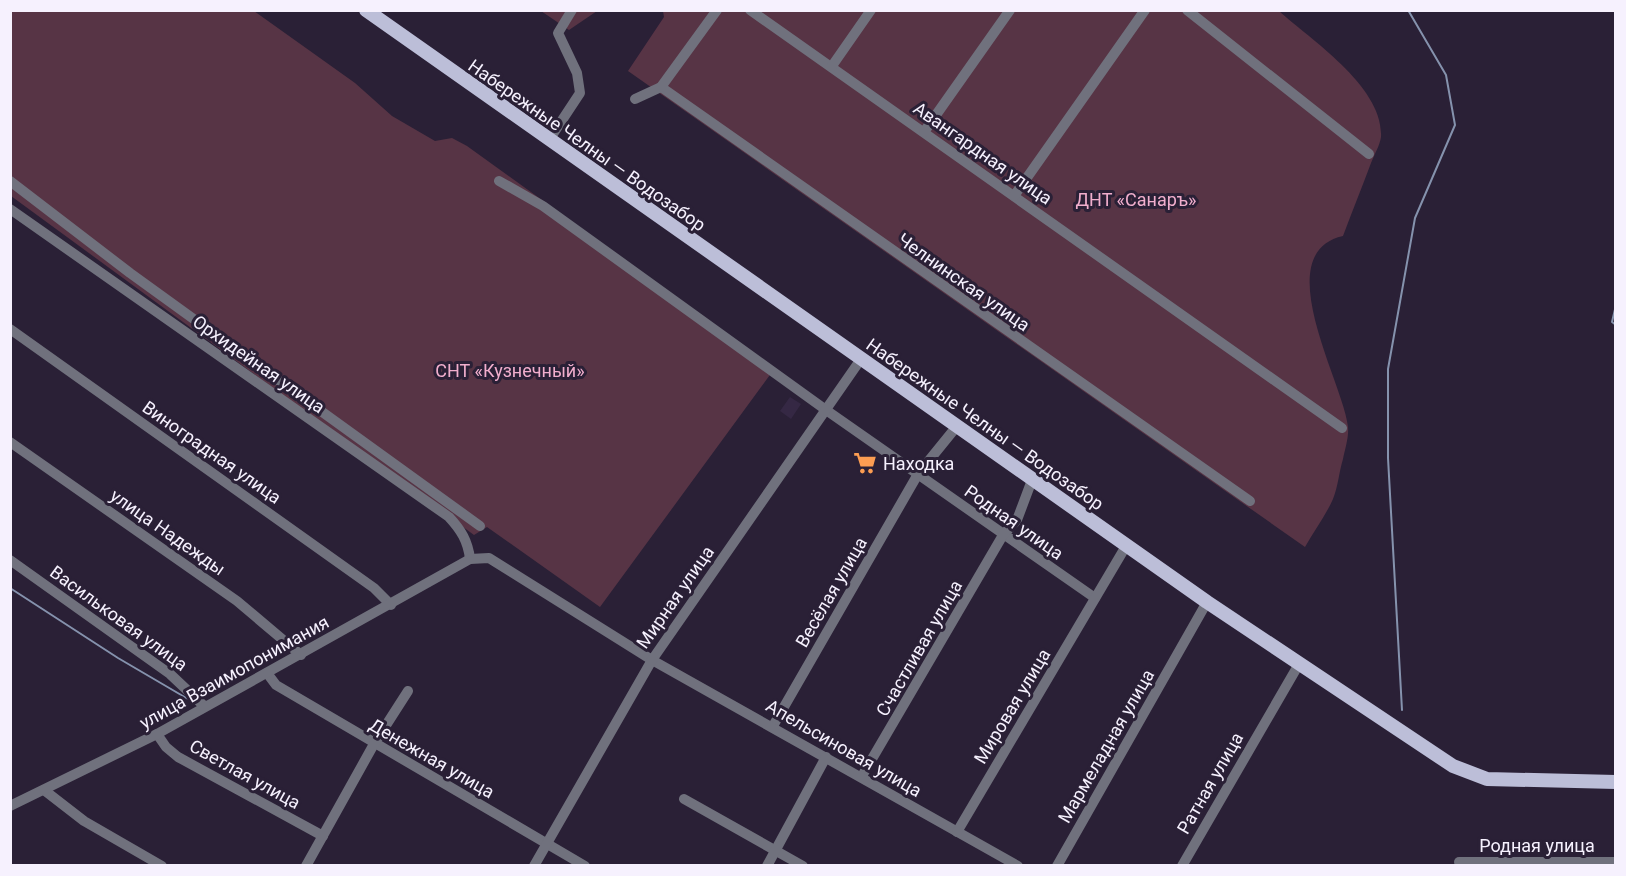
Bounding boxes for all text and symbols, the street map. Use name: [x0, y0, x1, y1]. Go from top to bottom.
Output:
street label: Набережные Челны — Водозабор: [464, 55, 710, 235]
street label: Авангардная улица: [910, 97, 1056, 209]
park label: ДНТ «Санаръ»: [1076, 189, 1196, 210]
street label: Челнинская улица: [894, 229, 1034, 335]
street label: Орхидейная улица: [189, 311, 329, 417]
street label: Набережные Челны — Водозабор: [862, 334, 1108, 514]
park label: СНТ «Кузнечный»: [435, 360, 585, 381]
street label: Виноградная улица: [139, 396, 285, 508]
supermarket icon: Находка: [852, 450, 878, 476]
place label: Находка: [883, 453, 954, 474]
street label: Родная улица: [961, 480, 1067, 564]
street label: улица Надежды: [106, 485, 230, 579]
street label: Весёлая улица: [791, 533, 871, 651]
street label: Мирная улица: [632, 542, 718, 652]
street label: Васильковая улица: [46, 561, 192, 675]
street label: Счастливая улица: [872, 576, 966, 720]
street label: улица Взаимопонимания: [136, 611, 332, 733]
street label: Мировая улица: [969, 645, 1055, 767]
street label: Мармеладная улица: [1054, 666, 1158, 826]
street label: Апельсиновая улица: [762, 695, 926, 801]
street label: Денежная улица: [366, 714, 498, 802]
street label: Ратная улица: [1173, 729, 1247, 837]
street label: Светлая улица: [186, 735, 304, 813]
street label: Родная улица: [1479, 835, 1595, 856]

